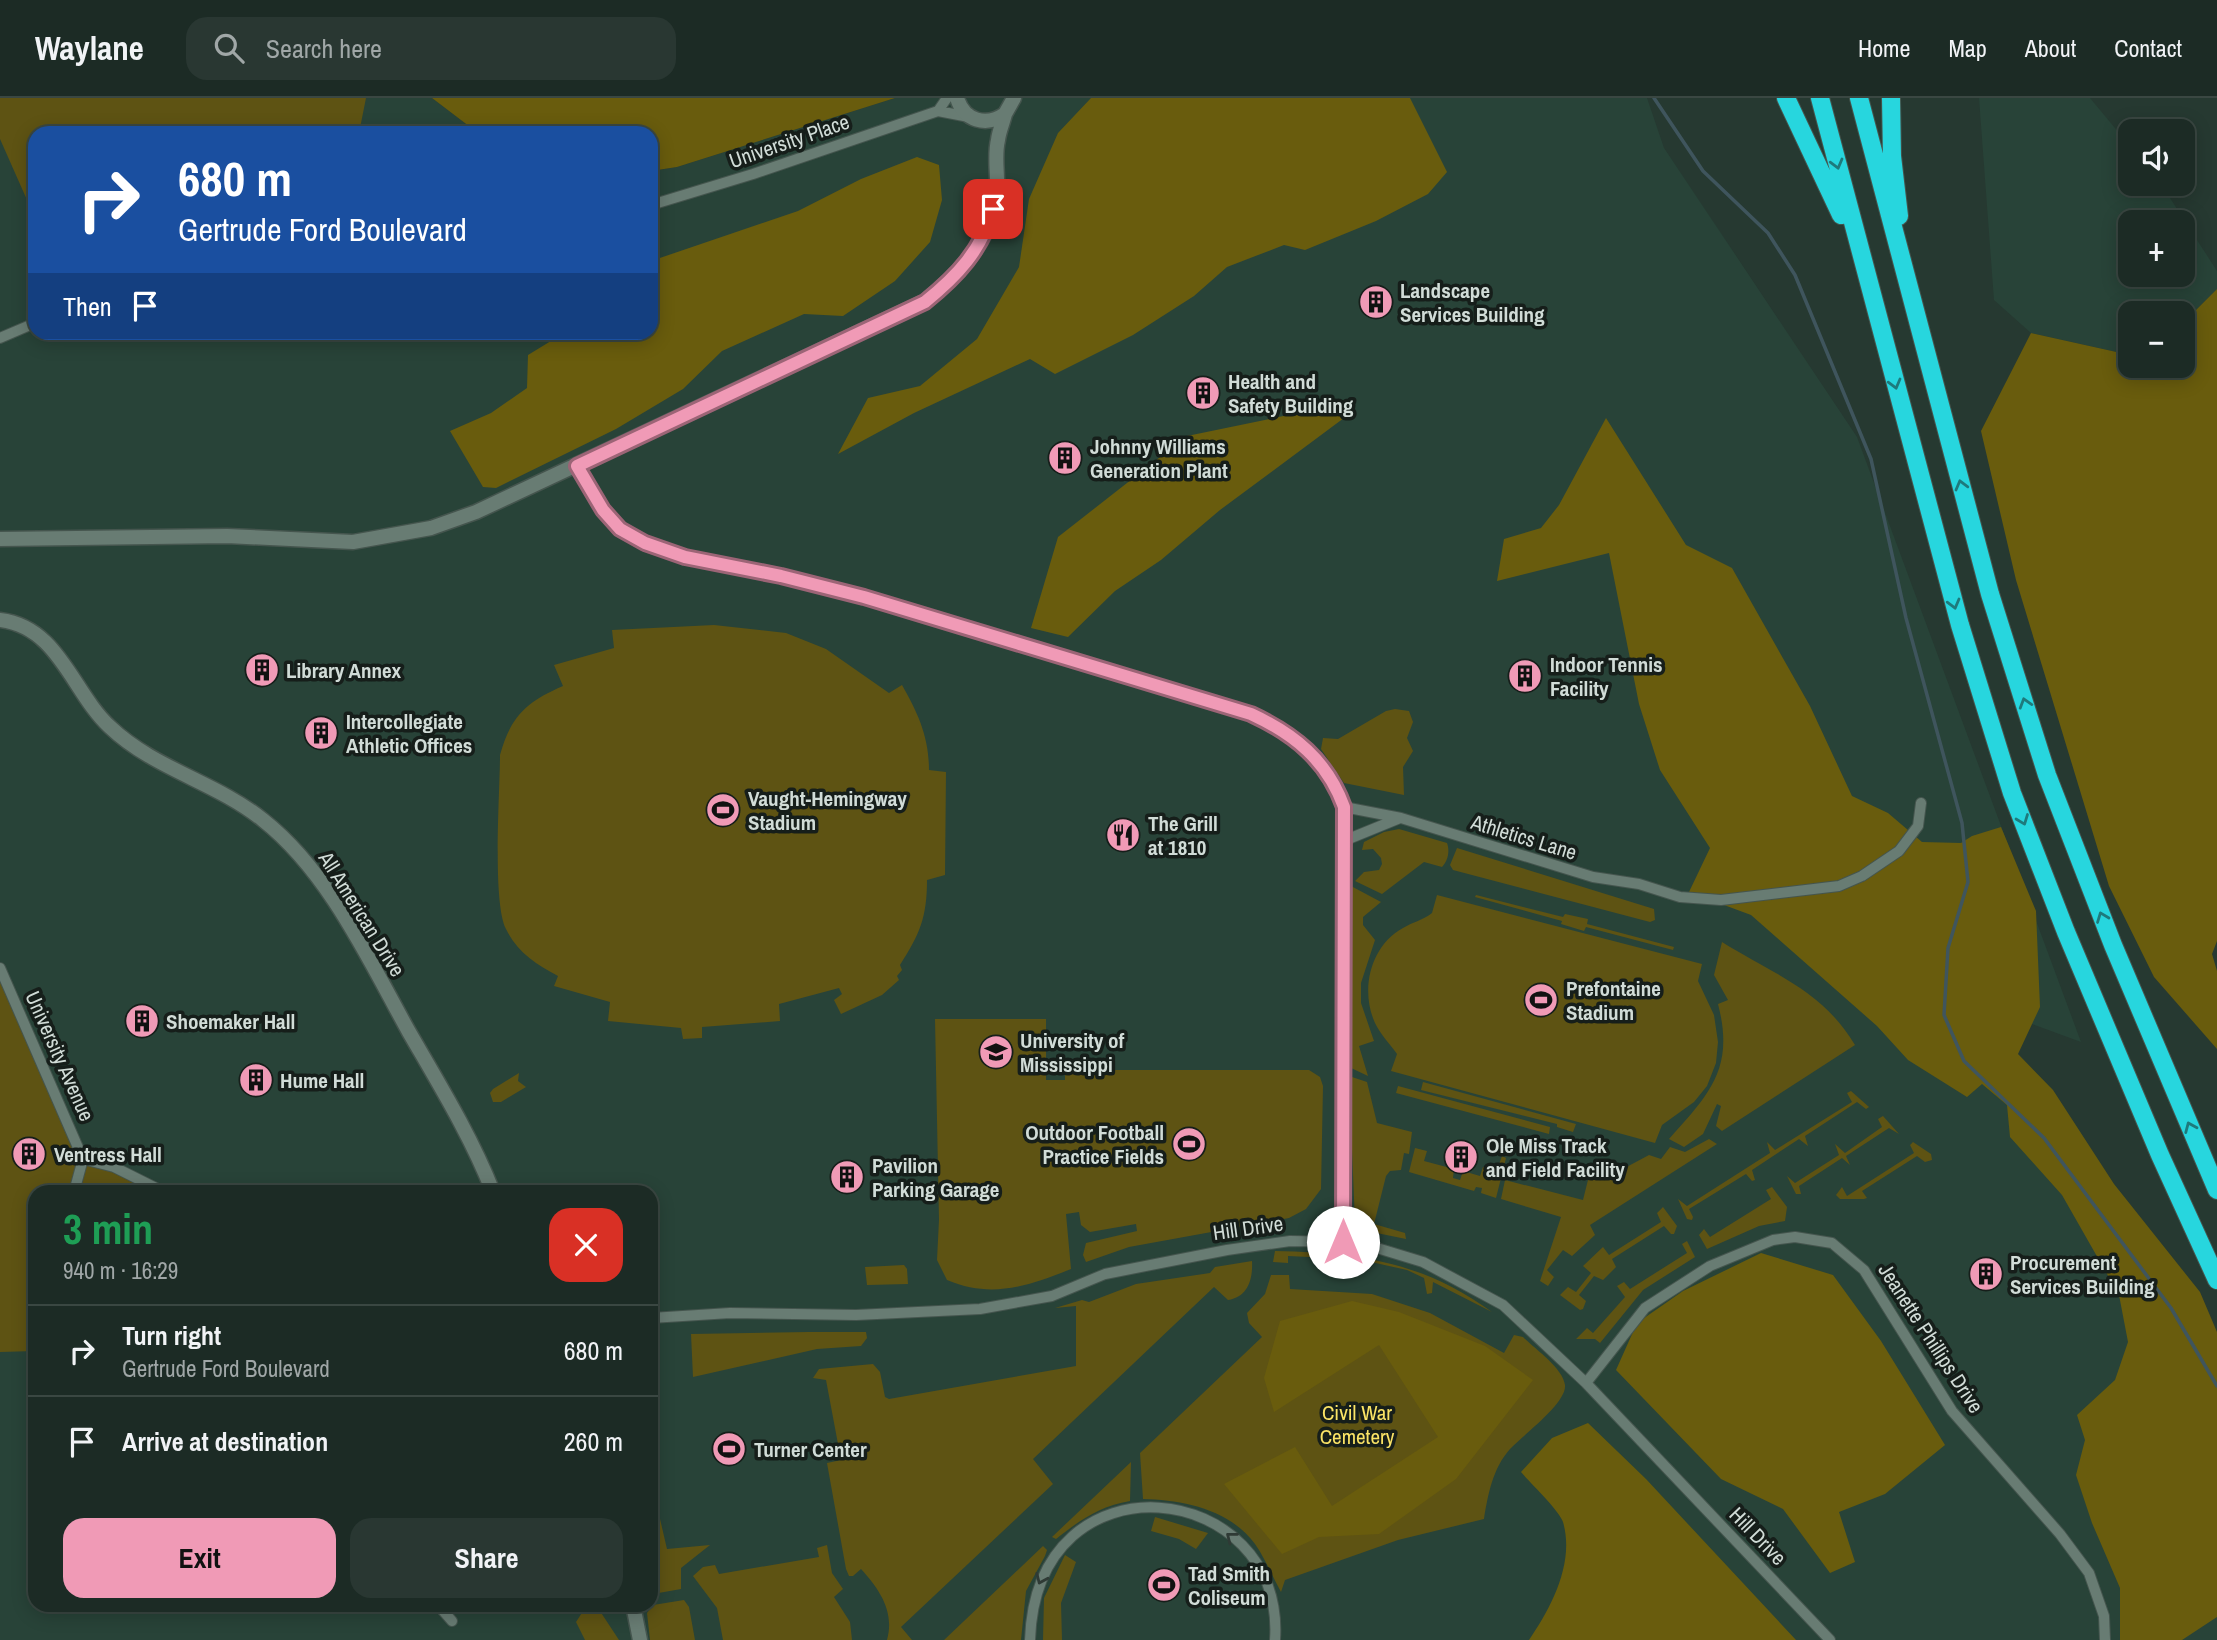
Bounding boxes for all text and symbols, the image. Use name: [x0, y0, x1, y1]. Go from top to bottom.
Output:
search box: [186, 17, 676, 80]
text: Waylane: [35, 26, 144, 70]
icon: search: [210, 29, 248, 67]
text: Search here: [266, 31, 382, 66]
text: Home: [1858, 32, 1910, 64]
text: Map: [1948, 32, 1987, 64]
text: About: [2025, 32, 2076, 64]
text: Contact: [2114, 32, 2182, 64]
street label: University Place: [725, 107, 853, 175]
map controls: [2118, 119, 2195, 378]
button: sound: [2118, 119, 2195, 196]
text: 680 m: [178, 145, 292, 211]
icon: right: [63, 154, 154, 245]
one-way arrow: [1829, 158, 1843, 170]
pin: [963, 179, 1023, 239]
icon: arrive: [974, 190, 1012, 228]
text: Gertrude Ford Boulevard: [178, 208, 467, 251]
button: +: [2118, 210, 2195, 287]
place label: Landscape Services Building: [1400, 276, 1545, 329]
building icon: Landscape Services Building: [1357, 283, 1395, 321]
icon: arrive: [126, 287, 164, 325]
text: Then: [63, 289, 112, 324]
button: −: [2118, 301, 2195, 378]
place label: Health and Safety Building: [1228, 367, 1354, 420]
building icon: Health and Safety Building: [1184, 374, 1222, 412]
one-way arrow: [1887, 378, 1902, 390]
place label: Johnny Williams Generation Plant: [1090, 432, 1228, 485]
building icon: Johnny Williams Generation Plant: [1046, 439, 1084, 477]
one-way arrow: [1955, 479, 1970, 491]
one-way arrow: [1946, 598, 1960, 610]
place label: Indoor Tennis Facility: [1550, 650, 1663, 703]
building icon: Library Annex: [243, 651, 281, 689]
place label: Library Annex: [286, 656, 402, 685]
building icon: Indoor Tennis Facility: [1506, 657, 1544, 695]
one-way arrow: [2018, 698, 2033, 710]
place label: Intercollegiate Athletic Offices: [346, 707, 472, 760]
building icon: Intercollegiate Athletic Offices: [302, 714, 340, 752]
place label: Vaught-Hemingway Stadium: [748, 784, 907, 837]
sports icon: Vaught-Hemingway Stadium: [704, 791, 742, 829]
street label: Athletics Lane: [1467, 807, 1580, 867]
place label: The Grill at 1810: [1148, 809, 1218, 862]
one-way arrow: [2014, 814, 2028, 826]
restaurant icon: The Grill at 1810: [1104, 816, 1142, 854]
street label: All American Drive: [311, 845, 412, 982]
one-way arrow: [2097, 912, 2111, 924]
place label: Prefontaine Stadium: [1566, 974, 1661, 1027]
sports icon: Prefontaine Stadium: [1522, 981, 1560, 1019]
street label: University Avenue: [18, 986, 102, 1126]
building icon: Shoemaker Hall: [123, 1002, 161, 1040]
place label: Shoemaker Hall: [166, 1007, 295, 1036]
place label: University of Mississippi: [1020, 1026, 1125, 1079]
school or university icon: University of Mississippi: [977, 1033, 1015, 1071]
building icon: Hume Hall: [237, 1061, 275, 1099]
place label: Hume Hall: [280, 1066, 364, 1095]
place label: Outdoor Football Practice Fields: [1025, 1118, 1164, 1171]
one-way arrow: [2184, 1122, 2198, 1134]
sports icon: Outdoor Football Practice Fields: [1170, 1125, 1208, 1163]
place label: Ole Miss Track and Field Facility: [1486, 1131, 1625, 1184]
building icon: Ventress Hall: [10, 1135, 48, 1173]
building icon: Ole Miss Track and Field Facility: [1442, 1138, 1480, 1176]
place label: Ventress Hall: [54, 1140, 162, 1169]
place label: Pavilion Parking Garage: [872, 1151, 999, 1204]
building icon: Pavilion Parking Garage: [828, 1158, 866, 1196]
text: 3 min: [63, 1201, 153, 1257]
position arrow: [1306, 1205, 1380, 1279]
button: close: [549, 1208, 623, 1282]
street label: Hill Drive: [1211, 1209, 1285, 1247]
place label: Procurement Services Building: [2010, 1248, 2155, 1301]
text: 940 m · 16:29: [63, 1255, 178, 1286]
building icon: Procurement Services Building: [1967, 1255, 2005, 1293]
street label: Jeanette Phillips Drive: [1872, 1257, 1990, 1419]
text: Turn right: [122, 1318, 221, 1353]
icon: right: [63, 1332, 101, 1370]
text: 680 m: [564, 1333, 623, 1368]
text: Gertrude Ford Boulevard: [122, 1353, 330, 1384]
park label: Civil War Cemetery: [1320, 1398, 1395, 1451]
icon: arrive: [63, 1423, 101, 1461]
text: Arrive at destination: [122, 1424, 328, 1459]
text: 260 m: [564, 1424, 623, 1459]
sports icon: Turner Center: [710, 1430, 748, 1468]
place label: Turner Center: [754, 1435, 867, 1464]
street label: Hill Drive: [1723, 1500, 1793, 1572]
button: Exit: [63, 1518, 336, 1598]
button: Share: [350, 1518, 623, 1598]
one-way arrow: [1227, 1532, 1239, 1545]
place label: Tad Smith Coliseum: [1188, 1559, 1270, 1612]
sports icon: Tad Smith Coliseum: [1145, 1566, 1183, 1604]
one-way arrow: [1035, 1572, 1049, 1584]

